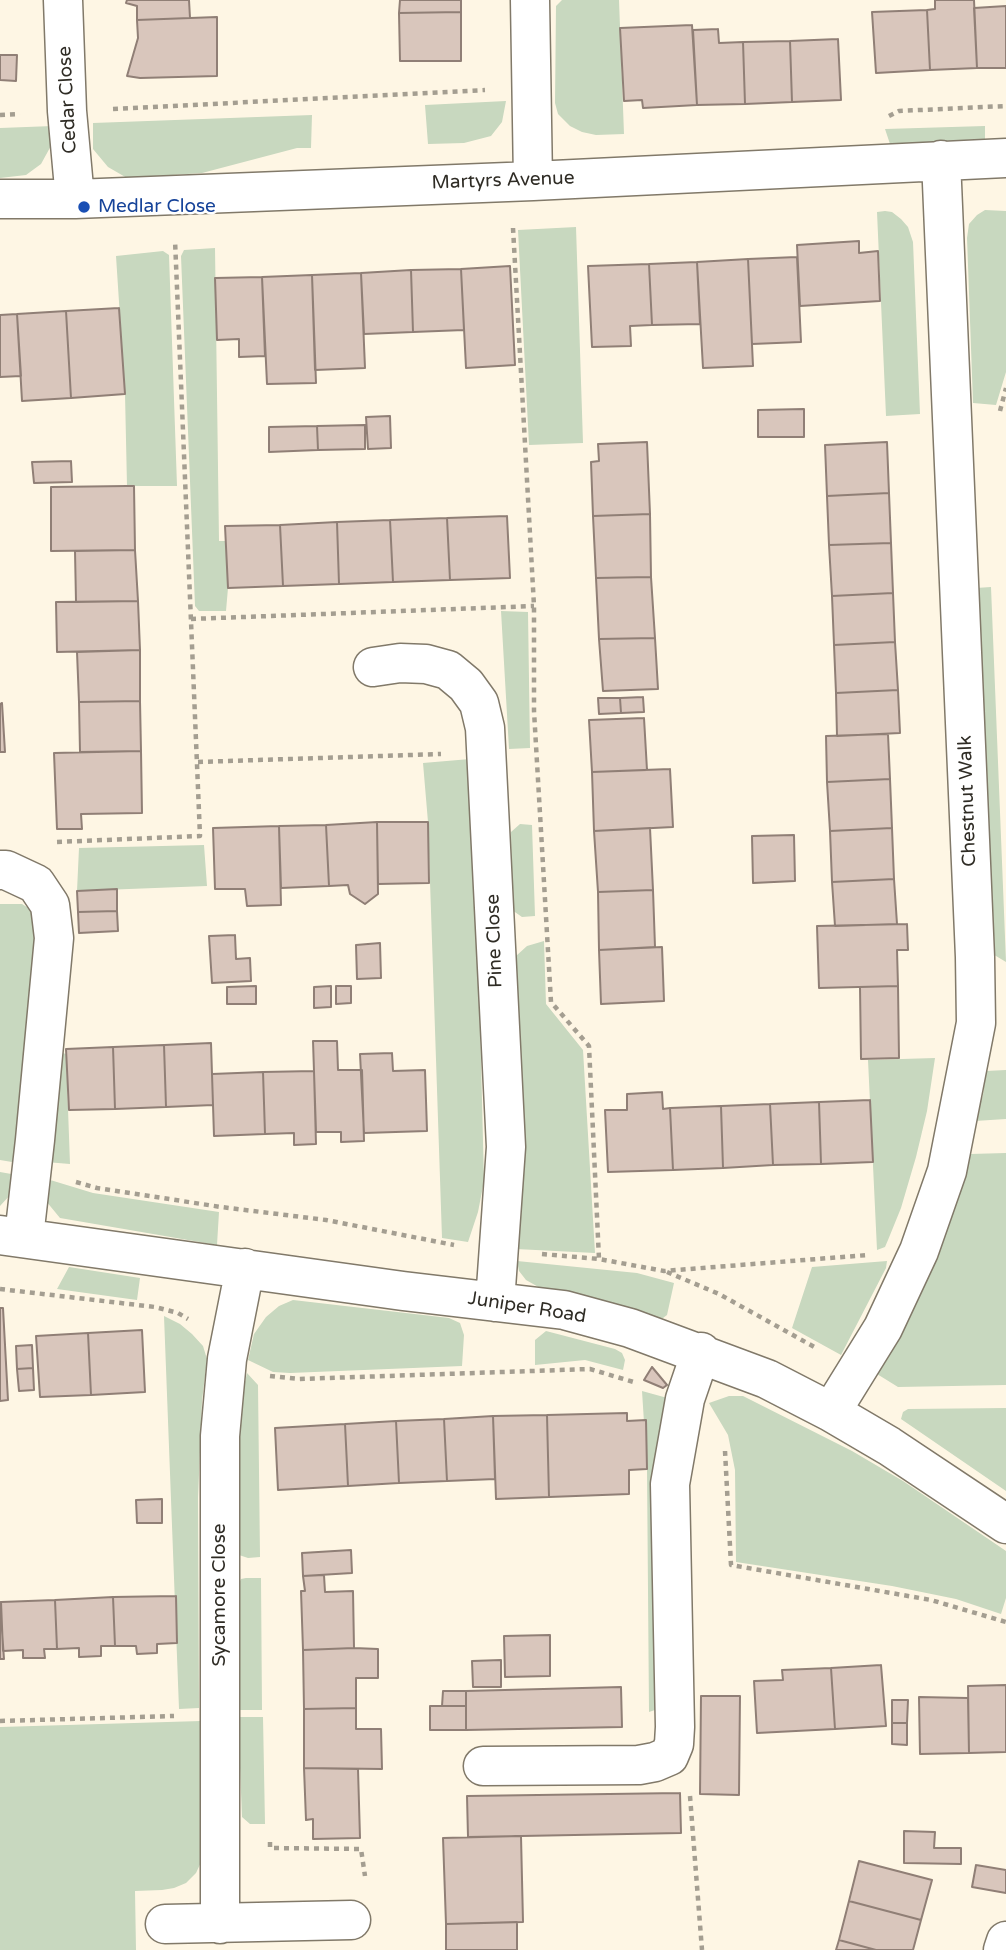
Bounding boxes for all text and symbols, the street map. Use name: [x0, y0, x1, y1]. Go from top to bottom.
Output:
street label: Cedar Close: [54, 46, 82, 154]
street label: Martyrs Avenue: [431, 167, 575, 195]
place label: Medlar Close: [98, 196, 216, 218]
marker: Medlar Close: [76, 199, 92, 215]
street label: Chestnut Walk: [954, 735, 982, 867]
street label: Pine Close: [482, 894, 508, 988]
street label: Juniper Road: [466, 1287, 588, 1329]
street label: Sycamore Close: [209, 1523, 231, 1667]

